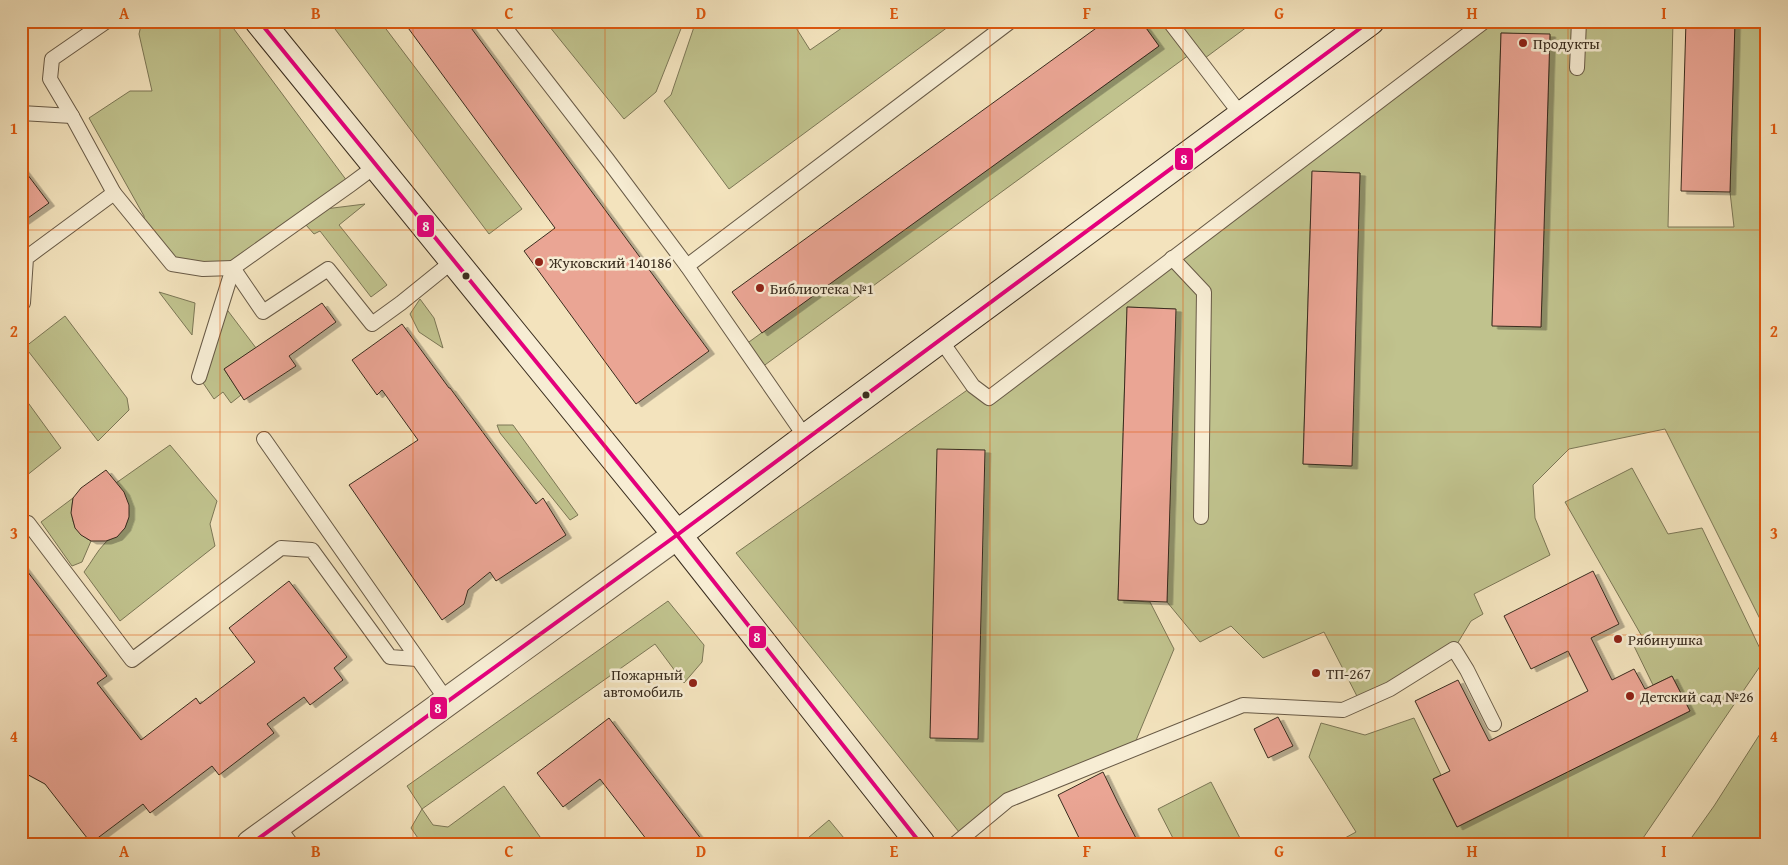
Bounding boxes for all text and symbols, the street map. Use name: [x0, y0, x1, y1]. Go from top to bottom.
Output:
text: A: [119, 1, 130, 25]
text: B: [311, 1, 321, 25]
text: C: [504, 1, 514, 25]
text: D: [696, 1, 706, 25]
text: E: [890, 1, 899, 25]
text: F: [1083, 1, 1091, 25]
text: G: [1274, 1, 1284, 25]
text: H: [1466, 1, 1478, 25]
text: I: [1661, 1, 1667, 25]
place label: Продукты: [1533, 33, 1600, 54]
marker: Продукты: [1517, 37, 1529, 49]
text: 1: [10, 116, 18, 140]
text: 1: [1770, 116, 1778, 140]
line badge: 8: [1174, 147, 1194, 171]
text: 8: [1180, 149, 1188, 169]
line badge: 8: [416, 214, 435, 238]
text: 8: [422, 216, 430, 236]
place label: Жуковский 140186: [548, 252, 672, 273]
marker: Жуковский 140186: [533, 256, 545, 268]
unlabelled marker: [461, 271, 471, 281]
place label: Библиотека №1: [770, 278, 874, 299]
marker: Библиотека №1: [754, 282, 766, 294]
text: 2: [10, 319, 18, 343]
text: 2: [1770, 319, 1778, 343]
unlabelled marker: [861, 390, 871, 400]
text: 3: [10, 521, 18, 545]
text: 3: [1770, 521, 1778, 545]
line badge: 8: [748, 625, 767, 649]
text: 8: [753, 627, 761, 647]
place label: Рябинушка: [1628, 629, 1704, 650]
marker: Рябинушка: [1612, 633, 1624, 645]
place label: ТП-267: [1326, 663, 1371, 684]
place label: Пожарный автомобиль: [603, 664, 683, 702]
marker: ТП-267: [1310, 667, 1322, 679]
marker: Пожарный автомобиль: [687, 677, 699, 689]
place label: Детский сад №26: [1639, 686, 1753, 707]
marker: Детский сад №26: [1624, 690, 1636, 702]
line badge: 8: [429, 696, 448, 720]
text: 8: [434, 698, 442, 718]
text: 4: [10, 724, 18, 748]
text: 4: [1770, 724, 1778, 748]
text: A: [119, 839, 130, 863]
text: B: [311, 839, 321, 863]
text: C: [504, 839, 514, 863]
text: D: [696, 839, 706, 863]
text: E: [890, 839, 899, 863]
text: F: [1083, 839, 1091, 863]
text: G: [1274, 839, 1284, 863]
text: H: [1466, 839, 1478, 863]
text: I: [1661, 839, 1667, 863]

